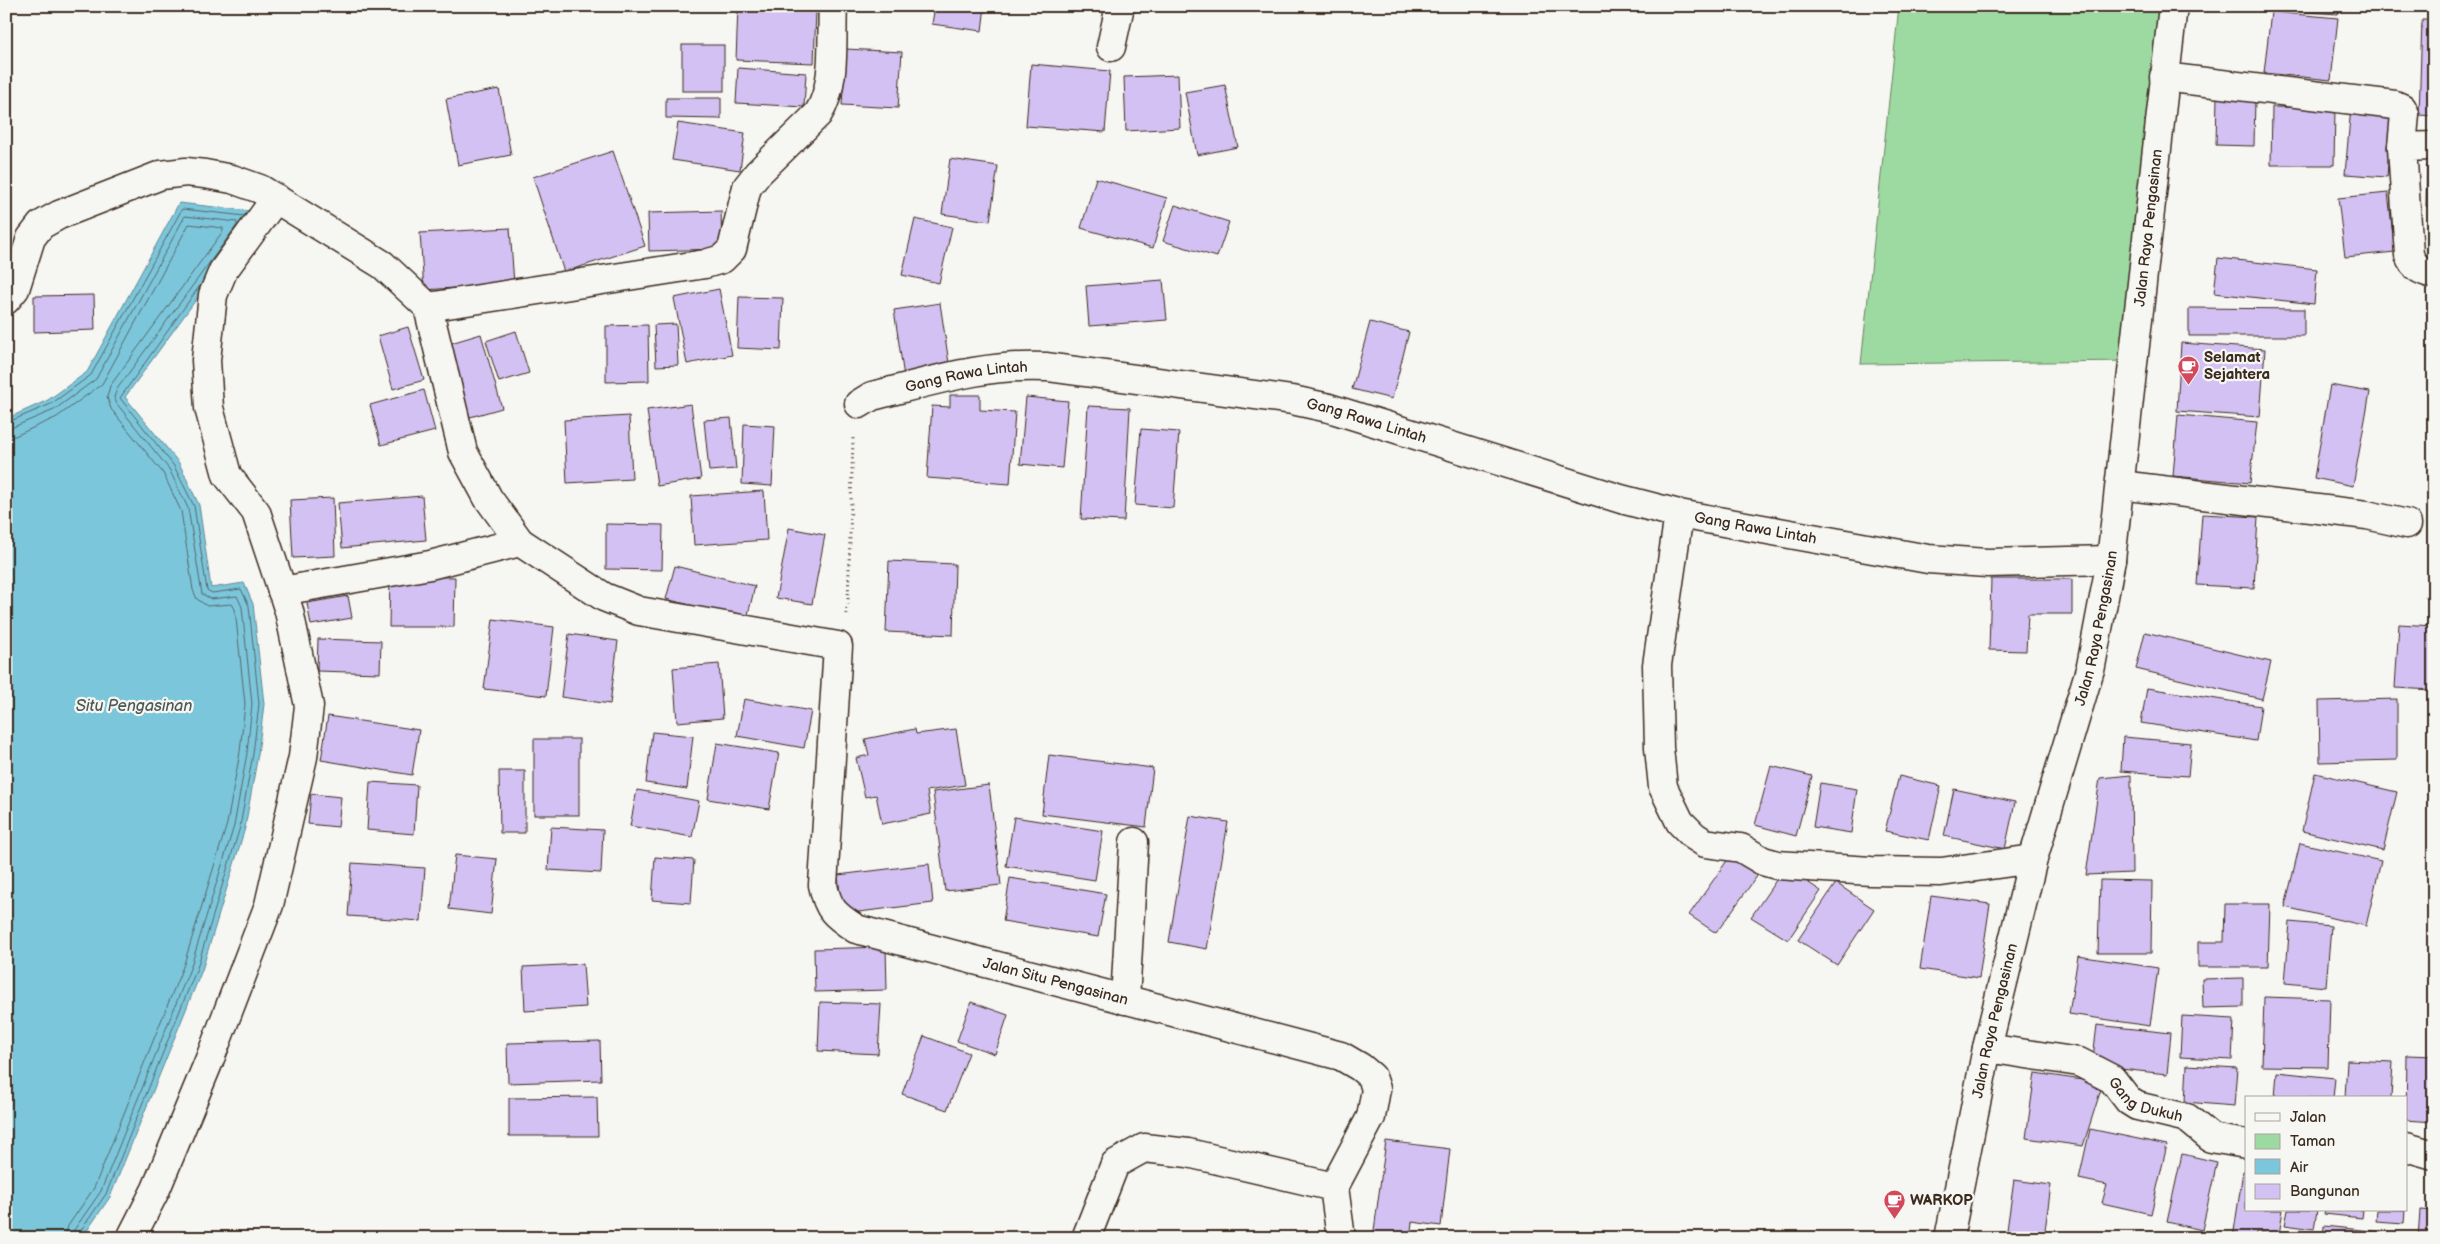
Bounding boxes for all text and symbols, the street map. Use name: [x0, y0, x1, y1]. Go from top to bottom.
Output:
street label: Jalan Raya Pengasinan: [2130, 148, 2167, 307]
place label: Selamat Sejahtera: [2204, 348, 2270, 384]
cafe icon: Selamat Sejahtera: [2176, 354, 2200, 385]
street label: Gang Rawa Lintah: [903, 358, 1028, 397]
street label: Gang Rawa Lintah: [1305, 394, 1429, 448]
street label: Gang Rawa Lintah: [1693, 508, 1818, 549]
street label: Jalan Raya Pengasinan: [2071, 550, 2122, 708]
water label: Situ Pengasinan: [76, 697, 192, 716]
street label: Jalan Raya Pengasinan: [1968, 942, 2022, 1100]
street label: Jalan Situ Pengasinan: [981, 954, 1130, 1010]
street label: Gang Dukuh: [2104, 1073, 2184, 1127]
legend: [2245, 1096, 2408, 1212]
text: Jalan: [2290, 1108, 2326, 1127]
text: Taman: [2290, 1132, 2335, 1151]
text: Air: [2290, 1158, 2309, 1177]
text: Bangunan: [2290, 1182, 2360, 1201]
cafe icon: WARKOP: [1882, 1188, 1906, 1219]
place label: WARKOP: [1910, 1191, 1973, 1210]

